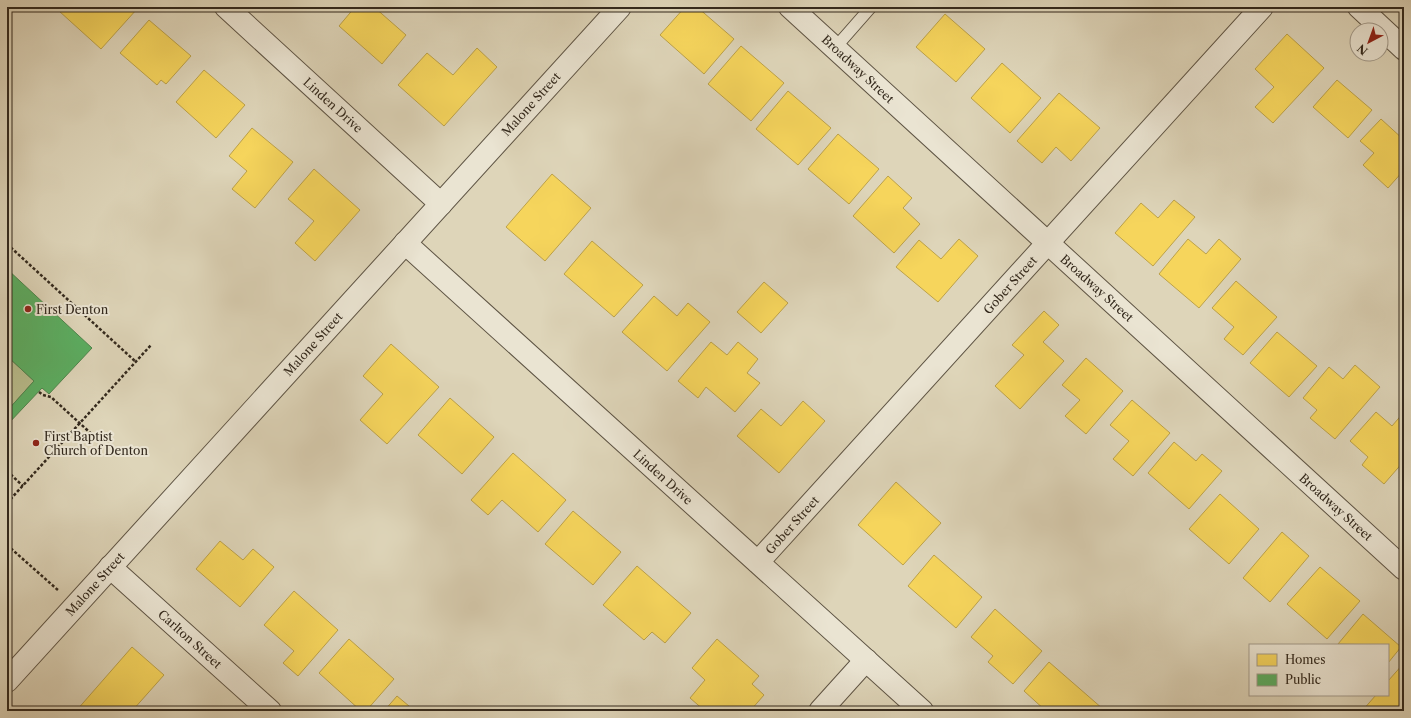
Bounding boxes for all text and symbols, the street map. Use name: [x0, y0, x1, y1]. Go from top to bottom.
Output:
north arrow: [1349, 22, 1389, 62]
street label: Broadway Street: [819, 32, 898, 107]
text: N: [1354, 41, 1371, 58]
street label: Malone Street: [498, 68, 564, 139]
street label: Linden Drive: [300, 74, 366, 136]
street label: Broadway Street: [1057, 251, 1137, 325]
street label: Gober Street: [980, 252, 1041, 317]
place label: First Denton: [36, 302, 109, 317]
marker: First Denton: [23, 304, 33, 314]
street label: Malone Street: [280, 308, 346, 379]
place label: First Baptist Church of Denton: [44, 429, 148, 458]
marker: First Baptist Church of Denton: [31, 438, 41, 448]
street label: Linden Drive: [630, 446, 696, 508]
street label: Broadway Street: [1296, 470, 1376, 544]
street label: Gober Street: [762, 492, 823, 557]
street label: Malone Street: [62, 548, 128, 619]
street label: Carlton Street: [155, 606, 225, 672]
legend: [1249, 644, 1389, 696]
text: Homes: [1285, 652, 1325, 667]
text: Public: [1285, 672, 1321, 687]

